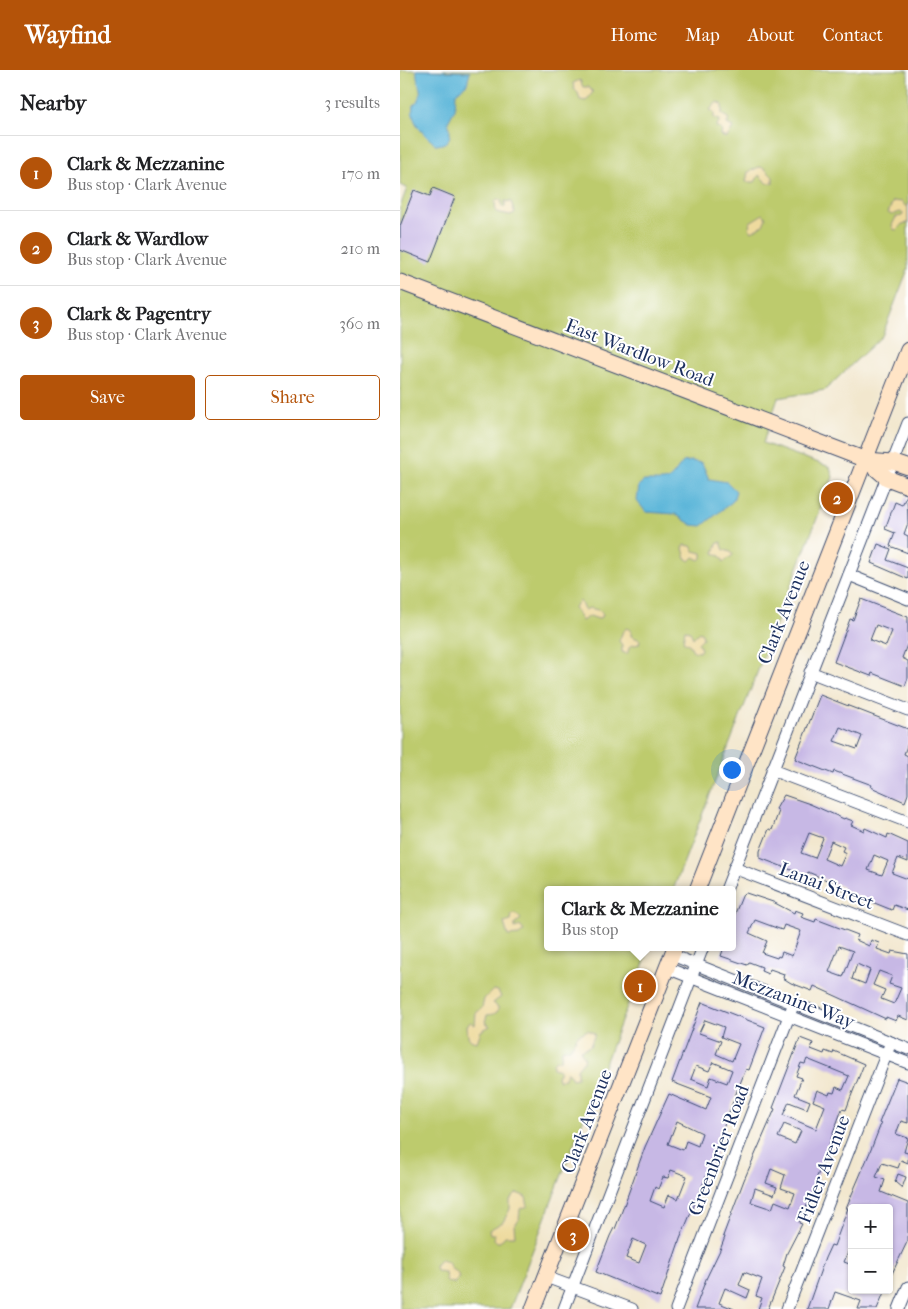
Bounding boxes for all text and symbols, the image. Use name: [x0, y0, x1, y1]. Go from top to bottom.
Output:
text: Wayfind: [25, 21, 111, 49]
text: Home: [610, 25, 657, 46]
text: Map: [685, 25, 720, 46]
text: About: [748, 25, 794, 46]
text: Contact: [822, 25, 883, 46]
text: Nearby: [20, 91, 86, 115]
text: 3 results: [324, 93, 380, 112]
text: Clark & Mezzanine: [67, 153, 224, 175]
text: 1: [33, 164, 39, 183]
text: 170 m: [341, 164, 380, 183]
text: Bus stop · Clark Avenue: [67, 175, 227, 194]
text: Clark & Wardlow: [67, 228, 208, 250]
text: 2: [32, 239, 40, 258]
text: 210 m: [341, 239, 380, 258]
text: Bus stop · Clark Avenue: [67, 250, 227, 269]
text: Clark & Pagentry: [67, 303, 211, 325]
text: 3: [33, 314, 39, 333]
text: 360 m: [339, 314, 380, 333]
street label: East Wardlow Road: [562, 314, 718, 392]
text: Bus stop · Clark Avenue: [67, 325, 227, 344]
button: Save: [20, 375, 195, 420]
button: Share: [205, 375, 380, 420]
pin: 2: [821, 479, 853, 517]
street label: Clark Avenue: [753, 557, 815, 667]
your location: [719, 757, 745, 783]
street label: Lanai Street: [776, 858, 877, 914]
popup: [544, 886, 736, 951]
text: Clark & Mezzanine: [561, 898, 719, 920]
text: Bus stop: [561, 920, 619, 939]
pin: 1: [624, 967, 656, 1005]
street label: Mezzanine Way: [729, 967, 859, 1034]
street label: Clark Avenue: [557, 1066, 617, 1177]
street label: Greenbrier Road: [684, 1081, 754, 1219]
street label: Fidler Avenue: [793, 1112, 855, 1227]
map controls: [848, 1204, 893, 1294]
button: +: [848, 1204, 893, 1249]
pin: 3: [557, 1216, 589, 1254]
button: −: [848, 1249, 893, 1294]

